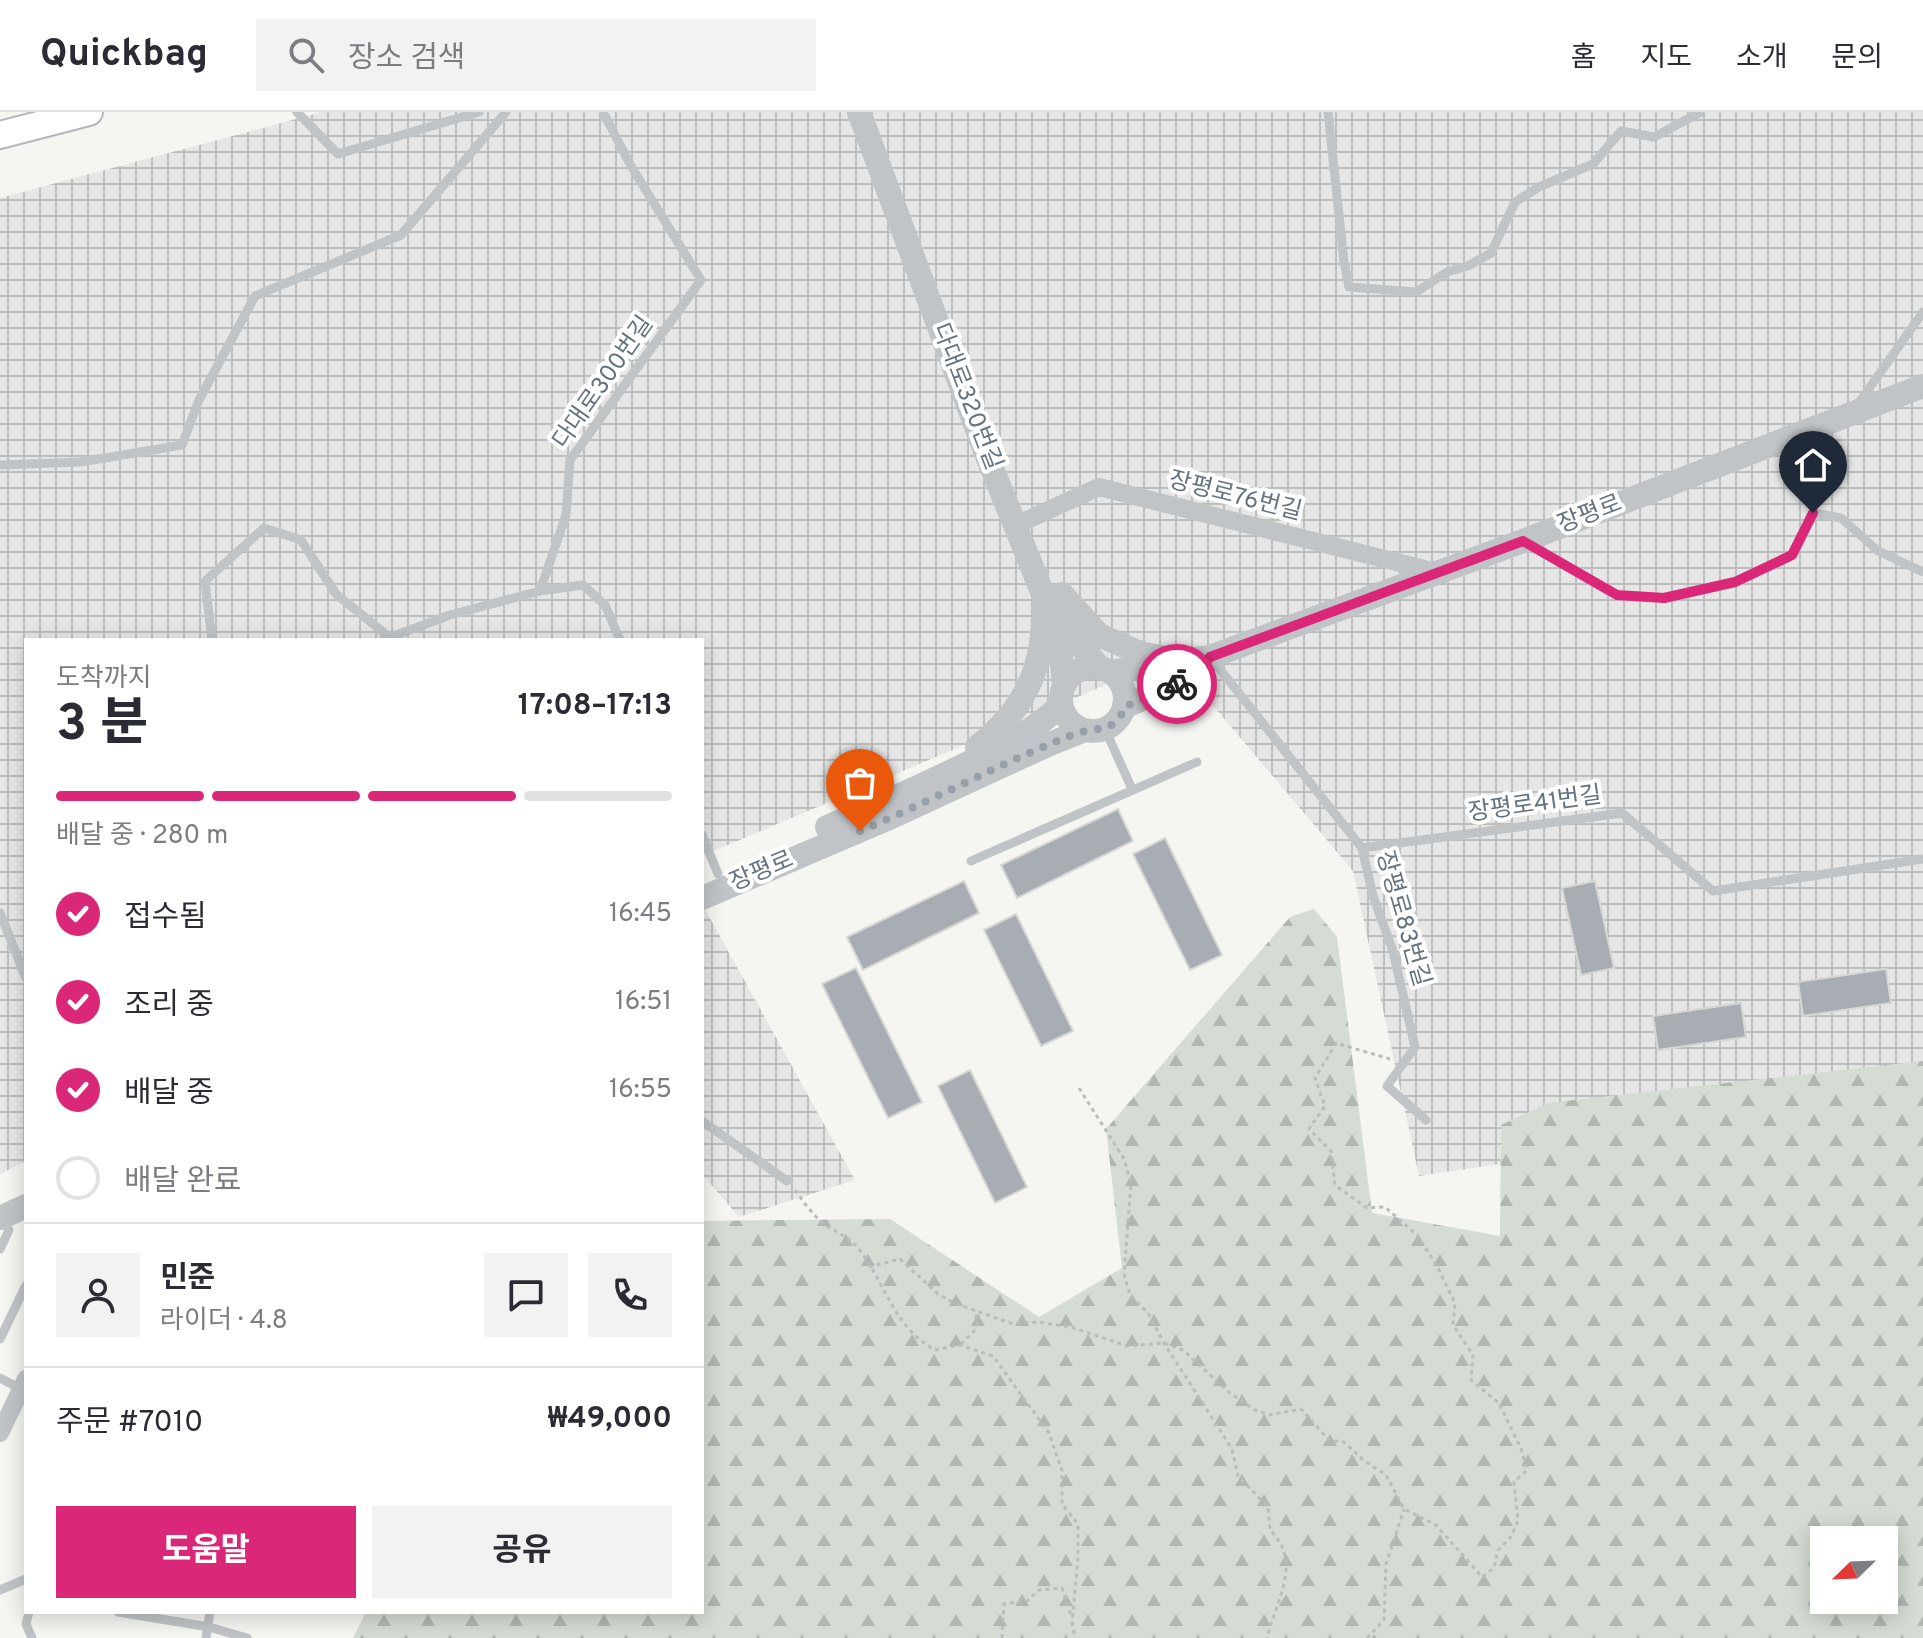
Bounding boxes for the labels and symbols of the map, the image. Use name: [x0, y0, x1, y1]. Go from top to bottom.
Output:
street label: 다대로300번길: [547, 311, 661, 455]
street label: 다대로320번길: [924, 320, 1008, 474]
pin: [1779, 431, 1847, 513]
street label: 장평로76번길: [1165, 466, 1305, 528]
street label: 장평로: [1554, 489, 1626, 541]
courier: [1137, 644, 1217, 724]
pin: [826, 749, 894, 831]
street label: 장평로41번길: [1466, 781, 1604, 829]
street label: 장평로: [726, 845, 798, 899]
street label: 장평로83번길: [1368, 848, 1436, 990]
north arrow: [1810, 1526, 1898, 1614]

